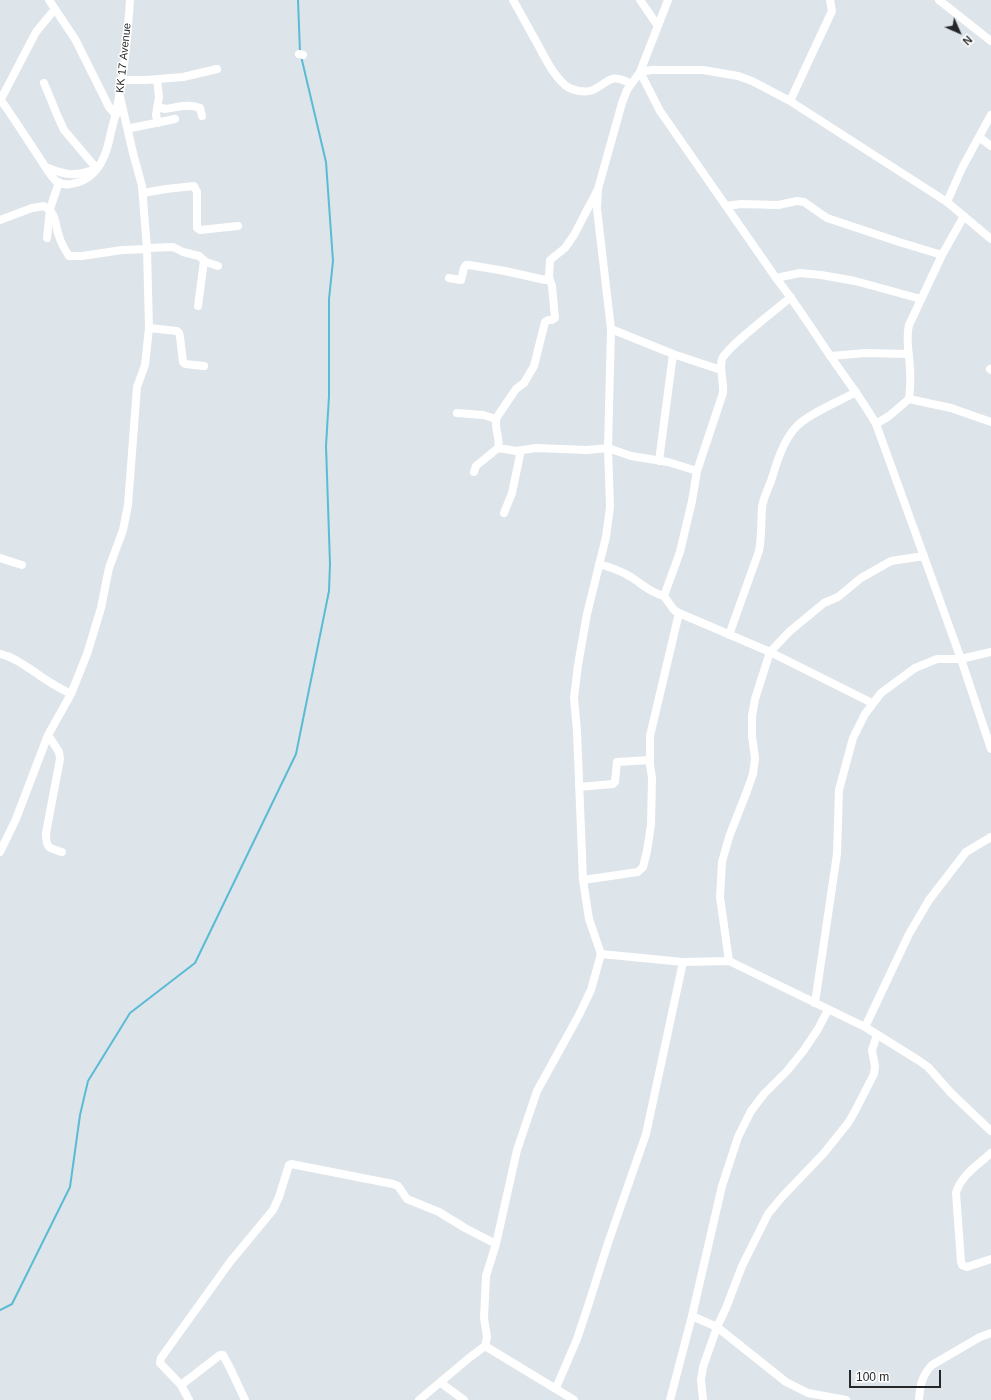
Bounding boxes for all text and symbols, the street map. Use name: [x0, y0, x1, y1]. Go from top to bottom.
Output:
north arrow: [939, 12, 979, 52]
street label: KK 17 Avenue: [114, 22, 134, 94]
text: N: [960, 33, 975, 48]
scale bar: [851, 1362, 943, 1388]
text: 100 m: [856, 1370, 889, 1384]

